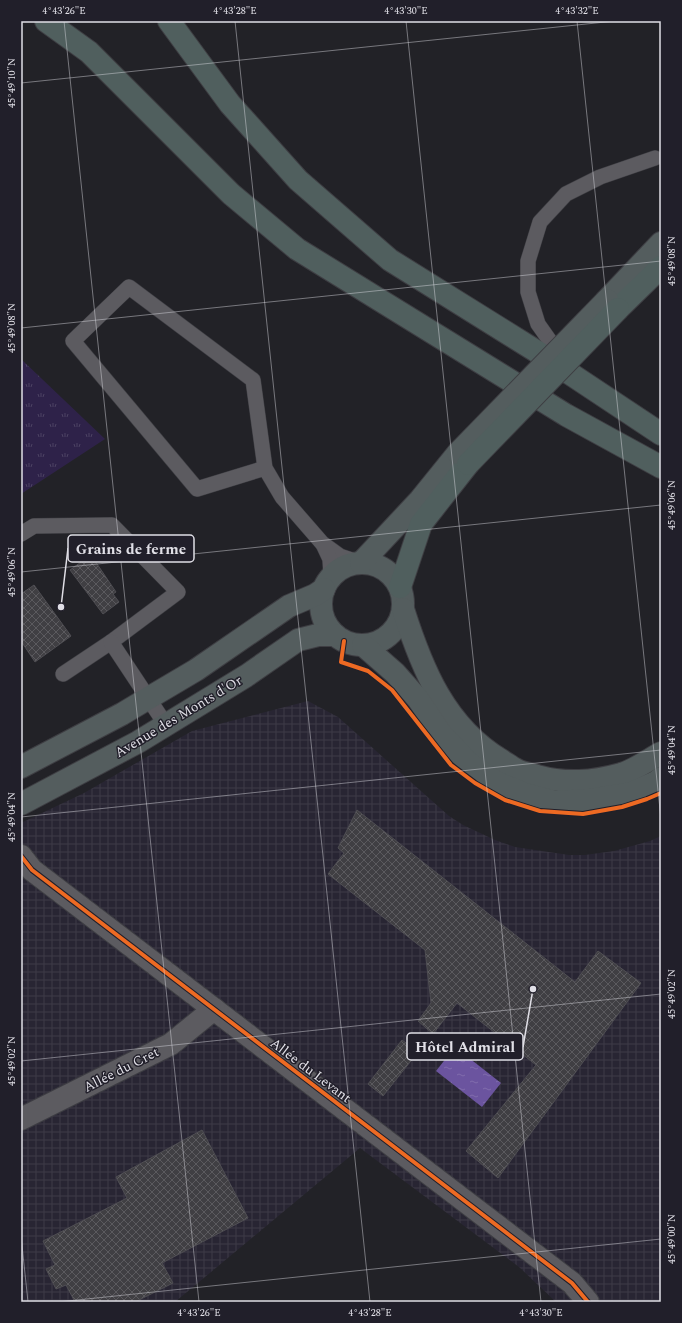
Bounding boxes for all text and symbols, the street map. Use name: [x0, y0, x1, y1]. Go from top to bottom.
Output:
text: 4°43'26"E: [42, 3, 86, 19]
text: 4°43'28"E: [213, 3, 257, 19]
text: 4°43'30"E: [384, 3, 428, 19]
text: 4°43'32"E: [555, 3, 599, 19]
text: 45°49'10"N: [4, 58, 20, 108]
text: 45°49'08"N: [664, 236, 680, 286]
text: 45°49'08"N: [4, 303, 20, 353]
text: 45°49'06"N: [664, 480, 680, 530]
callout: Grains de ferme: [68, 535, 194, 562]
text: Grains de ferme: [76, 538, 186, 561]
text: 45°49'06"N: [4, 547, 20, 597]
street label: Avenue des Monts d'Or: [110, 670, 246, 763]
text: 45°49'04"N: [664, 725, 680, 775]
text: 45°49'04"N: [4, 792, 20, 842]
text: 45°49'02"N: [664, 969, 680, 1019]
street label: Allée du Levant: [266, 1033, 356, 1108]
callout: Hôtel Admiral: [407, 1033, 523, 1060]
text: 45°49'02"N: [4, 1036, 20, 1086]
text: Hôtel Admiral: [415, 1036, 515, 1059]
street label: Allée du Cret: [80, 1041, 163, 1097]
text: 45°49'00"N: [664, 1214, 680, 1264]
text: 4°43'26"E: [177, 1305, 221, 1321]
text: 4°43'28"E: [348, 1305, 392, 1321]
text: 4°43'30"E: [519, 1305, 563, 1321]

